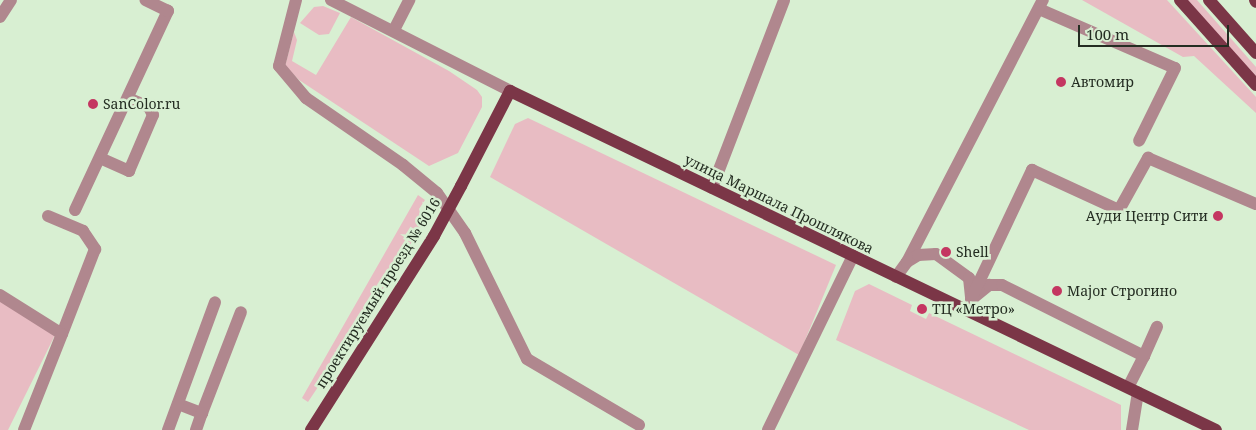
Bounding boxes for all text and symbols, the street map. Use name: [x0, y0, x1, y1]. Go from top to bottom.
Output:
scale bar: [1081, 15, 1232, 47]
text: 100 m: [1086, 24, 1129, 44]
place label: Автомир: [1071, 74, 1134, 90]
marker: Автомир: [1055, 76, 1067, 88]
place label: SanColor.ru: [103, 96, 180, 112]
marker: SanColor.ru: [87, 98, 99, 110]
street label: улица Маршала Прошлякова: [682, 151, 876, 257]
street label: проектируемый проезд № 6016: [312, 195, 444, 391]
place label: Ауди Центр Сити: [1086, 208, 1208, 224]
marker: Ауди Центр Сити: [1212, 210, 1224, 222]
place label: Shell: [956, 244, 989, 260]
marker: Shell: [940, 246, 952, 258]
place label: Major Строгино: [1067, 283, 1177, 299]
marker: Major Строгино: [1051, 285, 1063, 297]
place label: ТЦ «Метро»: [932, 301, 1015, 317]
marker: ТЦ «Метро»: [916, 303, 928, 315]

